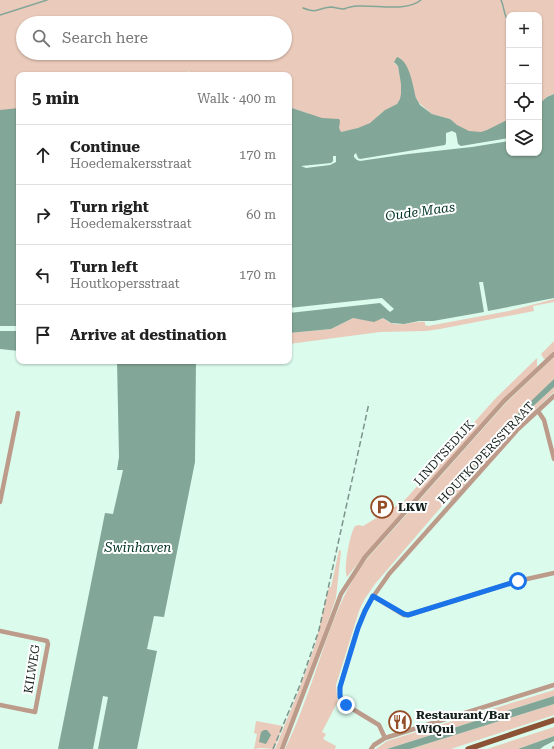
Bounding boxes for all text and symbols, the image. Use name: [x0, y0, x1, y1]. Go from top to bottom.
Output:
map controls: [506, 12, 542, 156]
button: +: [506, 12, 542, 48]
search box: [16, 16, 292, 60]
icon: search: [30, 27, 52, 49]
text: Search here: [62, 29, 148, 47]
button: −: [506, 48, 542, 84]
button: locate: [506, 84, 542, 120]
text: 5 min: [32, 88, 79, 108]
text: Walk · 400 m: [197, 91, 276, 106]
button: layers: [506, 120, 542, 156]
text: Continue: [70, 138, 140, 156]
icon: ahead: [32, 144, 54, 166]
text: 170 m: [239, 147, 276, 162]
text: Hoedemakersstraat: [70, 156, 192, 171]
text: Turn right: [70, 198, 149, 216]
water label: Oude Maas: [384, 199, 456, 224]
icon: right: [32, 204, 54, 226]
text: 60 m: [246, 207, 276, 222]
text: Hoedemakersstraat: [70, 216, 192, 231]
text: Turn left: [70, 258, 138, 276]
icon: left: [32, 264, 54, 286]
text: 170 m: [239, 267, 276, 282]
text: Houtkopersstraat: [70, 276, 180, 291]
icon: arrive: [32, 324, 54, 346]
text: Arrive at destination: [70, 326, 226, 344]
street label: HOUTKOPERSSTRAAT: [435, 399, 537, 507]
street label: LINDTSEDIJK: [411, 417, 477, 489]
parking icon: LKW: [369, 494, 395, 520]
place label: LKW: [398, 500, 428, 514]
water label: Swinhaven: [104, 540, 171, 555]
route start: [509, 572, 527, 590]
street label: KILWEG: [21, 643, 43, 694]
route end: [337, 696, 355, 714]
place label: Restaurant/Bar WiQui: [416, 708, 510, 736]
restaurant icon: Restaurant/Bar WiQui: [387, 709, 413, 735]

